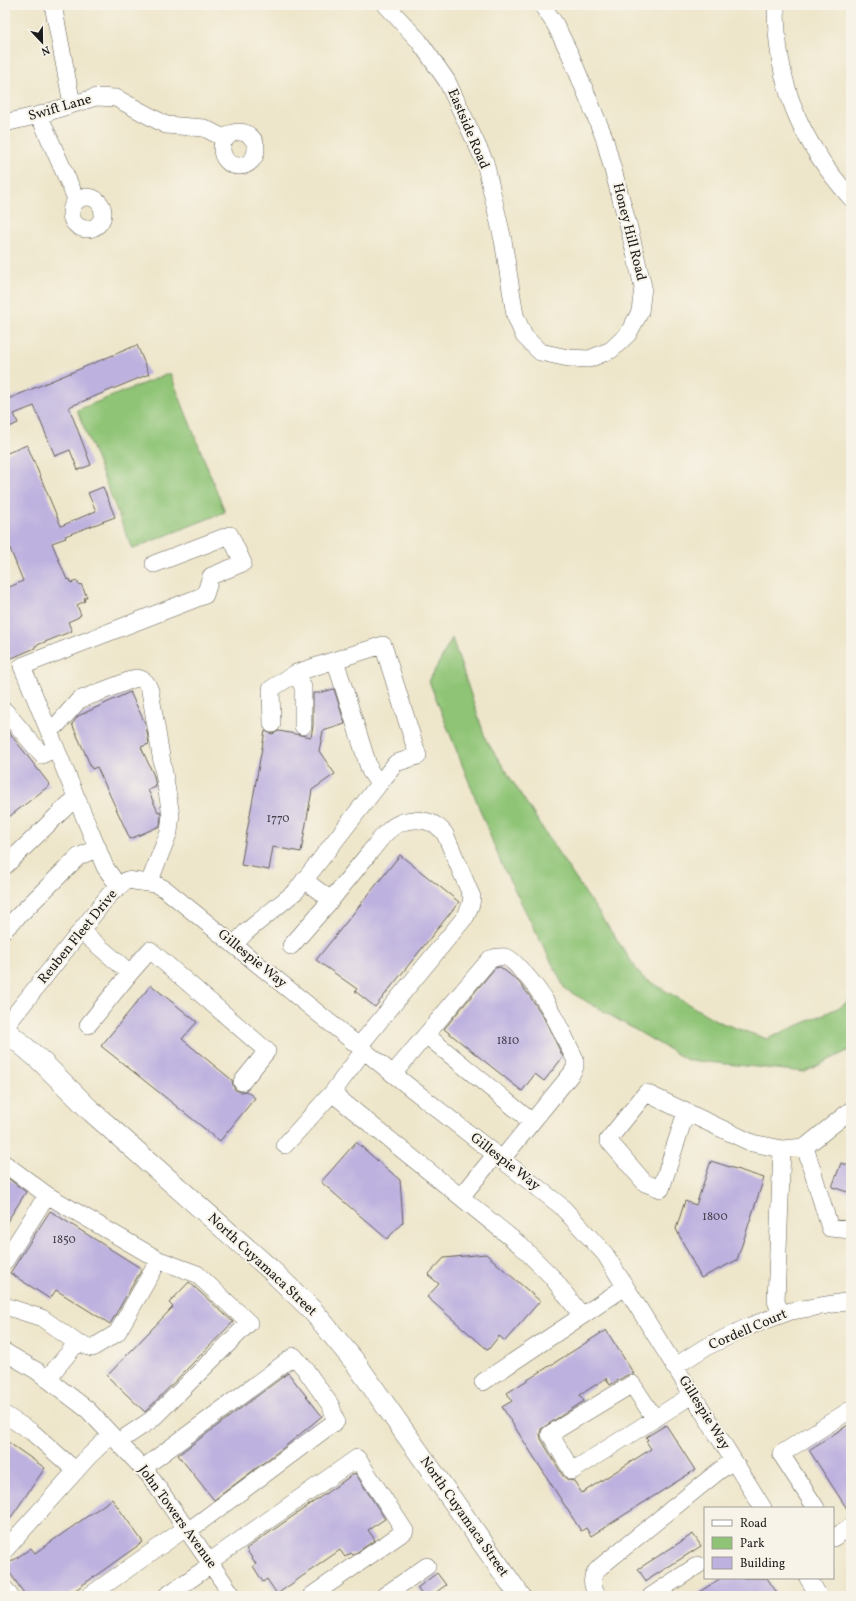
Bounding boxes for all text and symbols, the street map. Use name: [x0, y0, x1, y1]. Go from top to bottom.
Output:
north arrow: [22, 22, 62, 62]
text: N: [39, 41, 52, 58]
street label: Eastside Road: [443, 86, 493, 172]
street label: Swift Lane: [26, 90, 94, 126]
street label: Honey Hill Road: [608, 181, 650, 283]
house number: 1770: [266, 811, 290, 827]
street label: Reuben Fleet Drive: [34, 885, 122, 988]
street label: Gillespie Way: [213, 925, 291, 993]
house number: 1810: [497, 1033, 519, 1049]
street label: Gillespie Way: [466, 1129, 544, 1196]
street label: North Cuyamaca Street: [203, 1209, 321, 1321]
house number: 1800: [702, 1209, 728, 1225]
house number: 1850: [52, 1232, 76, 1248]
street label: Cordell Court: [706, 1305, 790, 1355]
street label: Gillespie Way: [674, 1372, 735, 1454]
street label: North Cuyamaca Street: [415, 1453, 513, 1581]
street label: John Towers Avenue: [133, 1462, 221, 1573]
legend: [704, 1507, 834, 1579]
text: Road: [740, 1516, 767, 1532]
text: Park: [740, 1536, 765, 1552]
text: Building: [740, 1556, 785, 1572]

